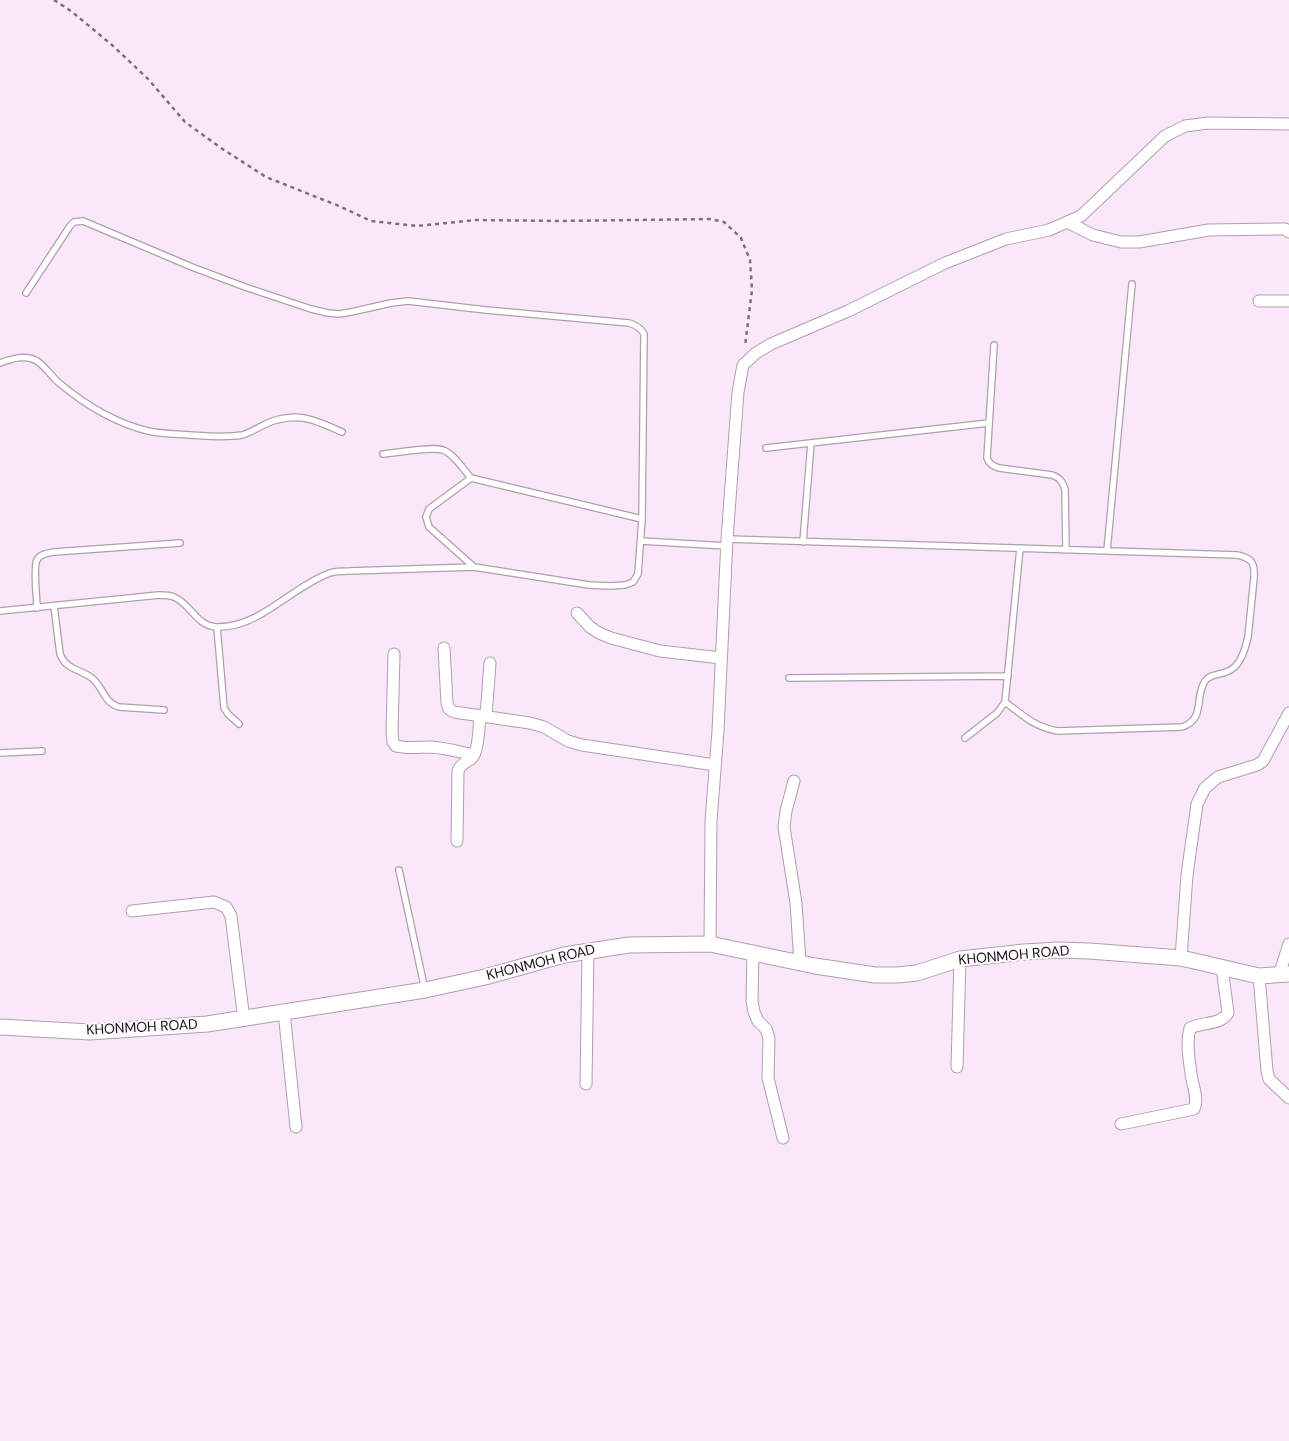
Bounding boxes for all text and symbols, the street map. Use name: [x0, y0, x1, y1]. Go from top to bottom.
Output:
street label: KHONMOH ROAD: [485, 941, 597, 985]
street label: KHONMOH ROAD: [958, 943, 1070, 969]
street label: KHONMOH ROAD: [86, 1017, 198, 1039]

